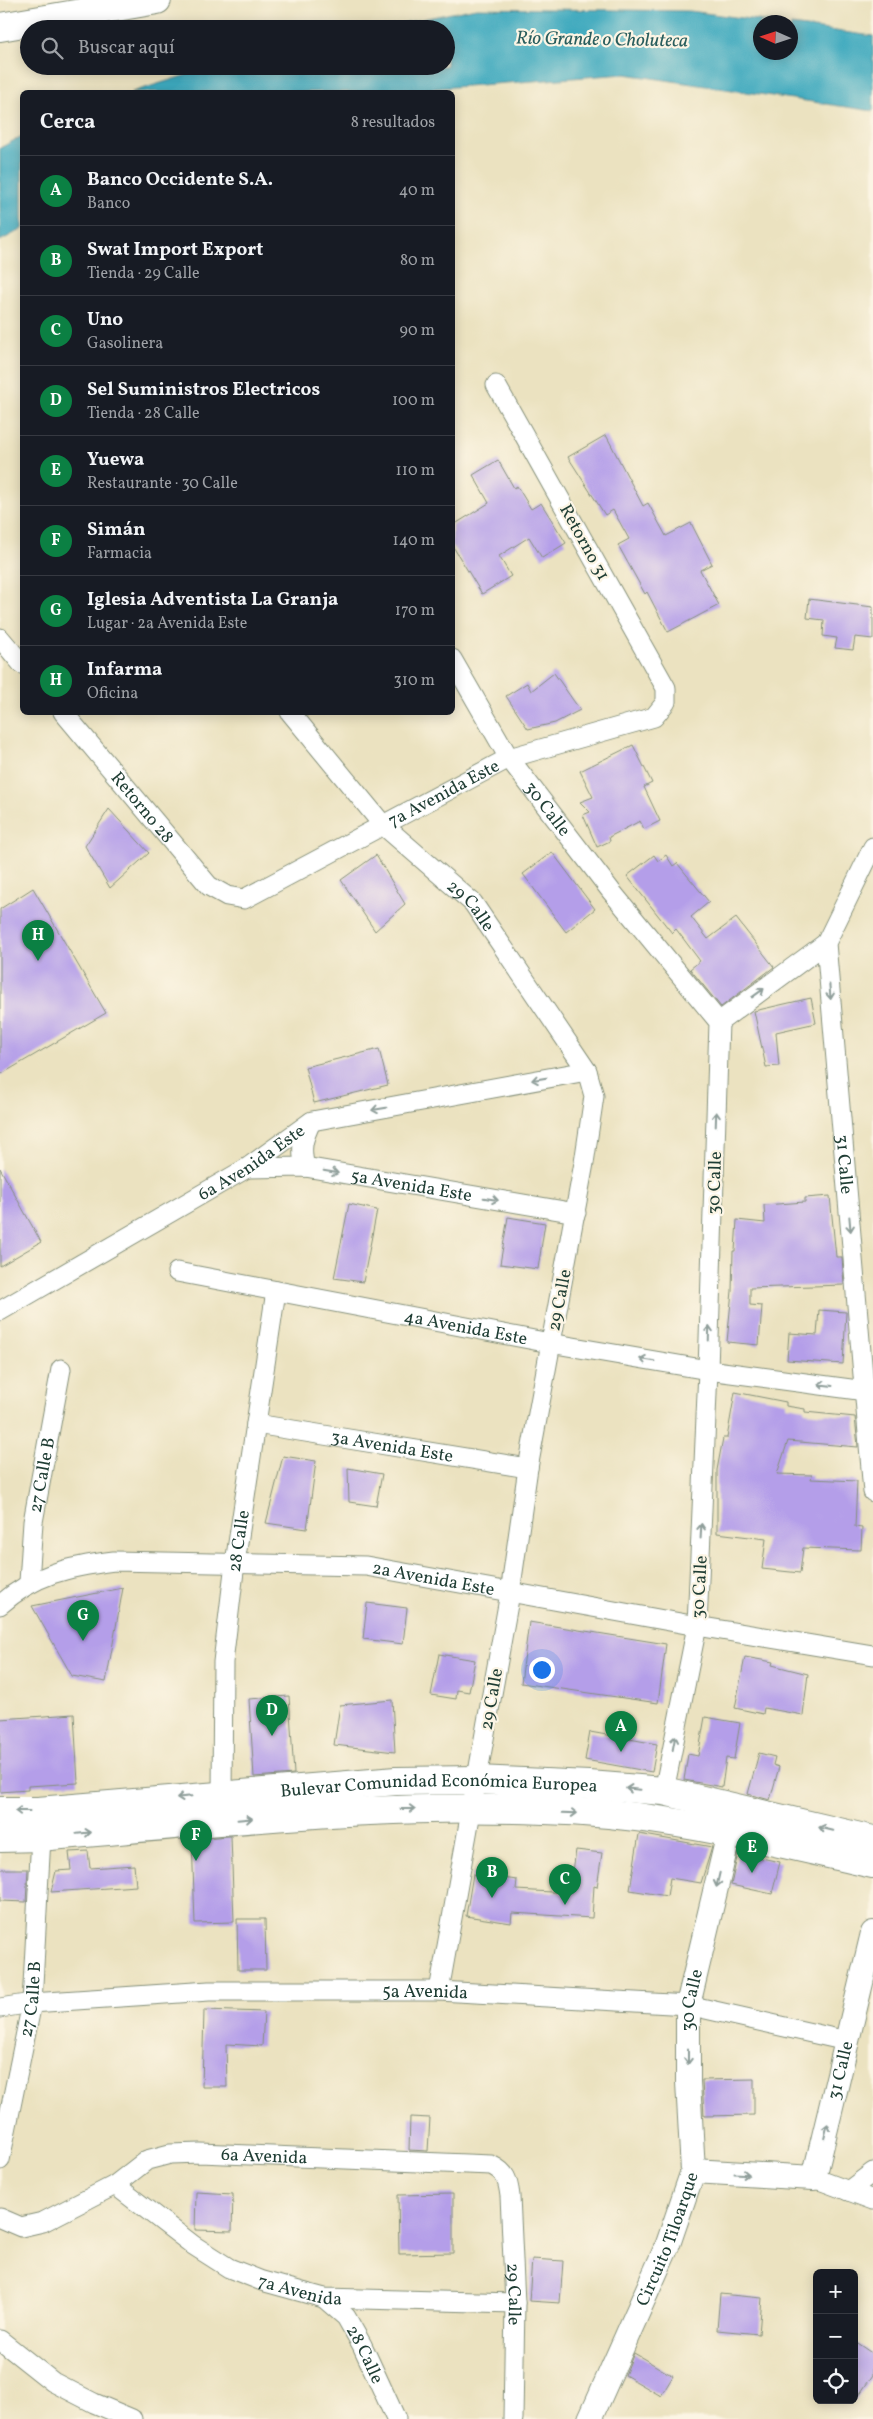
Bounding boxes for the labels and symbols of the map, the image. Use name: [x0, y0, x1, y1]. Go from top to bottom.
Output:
north arrow: [753, 15, 798, 60]
water label: Río Grande o Choluteca: [516, 25, 688, 55]
street label: Retorno 31: [552, 500, 615, 585]
street label: 7a Avenida Este: [384, 754, 504, 834]
street label: Retorno 28: [104, 767, 179, 849]
street label: 30 Calle: [517, 777, 576, 842]
street label: 29 Calle: [441, 875, 500, 937]
pin: H: [22, 920, 54, 961]
one-way arrow: [825, 984, 835, 1000]
one-way arrow: [751, 988, 765, 998]
one-way arrow: [531, 1075, 547, 1085]
one-way arrow: [371, 1104, 387, 1114]
one-way arrow: [711, 1111, 721, 1127]
street label: 6a Avenida Este: [194, 1119, 311, 1208]
street label: 31 Calle: [828, 1134, 858, 1195]
street label: 30 Calle: [702, 1151, 729, 1215]
street label: 5a Avenida Este: [349, 1164, 474, 1209]
one-way arrow: [322, 1167, 338, 1177]
one-way arrow: [483, 1194, 499, 1204]
one-way arrow: [845, 1215, 854, 1231]
street label: 29 Calle: [542, 1267, 579, 1333]
street label: 4a Avenida Este: [402, 1304, 529, 1352]
one-way arrow: [705, 1326, 714, 1342]
one-way arrow: [639, 1354, 655, 1364]
one-way arrow: [817, 1380, 833, 1390]
street label: 3a Avenida Este: [329, 1425, 455, 1470]
street label: 27 Calle B: [24, 1435, 62, 1515]
street label: 28 Calle: [223, 1508, 257, 1574]
one-way arrow: [697, 1523, 706, 1539]
street label: 30 Calle: [686, 1555, 715, 1619]
street label: 2a Avenida Este: [370, 1556, 496, 1603]
pin: G: [67, 1600, 99, 1641]
your location: [529, 1657, 555, 1683]
street label: 29 Calle: [475, 1666, 510, 1732]
pin: D: [256, 1695, 288, 1736]
pin: A: [605, 1711, 637, 1752]
one-way arrow: [669, 1736, 679, 1752]
street label: Bulevar Comunidad Económica Europea: [279, 1769, 599, 1805]
one-way arrow: [625, 1784, 641, 1793]
one-way arrow: [176, 1793, 192, 1802]
one-way arrow: [399, 1804, 415, 1814]
one-way arrow: [14, 1806, 30, 1816]
one-way arrow: [562, 1808, 578, 1818]
one-way arrow: [237, 1814, 253, 1824]
pin: F: [180, 1820, 212, 1861]
one-way arrow: [818, 1824, 834, 1833]
one-way arrow: [75, 1829, 91, 1838]
pin: E: [736, 1832, 768, 1873]
pin: B: [476, 1857, 508, 1898]
pin: C: [549, 1864, 581, 1905]
one-way arrow: [713, 1872, 722, 1888]
street label: 27 Calle B: [14, 1960, 48, 2040]
street label: 30 Calle: [677, 1967, 710, 2032]
street label: 5a Avenida: [382, 1980, 469, 2007]
street label: 31 Calle: [822, 2039, 861, 2103]
one-way arrow: [683, 2048, 693, 2064]
one-way arrow: [821, 2123, 831, 2139]
street label: 6a Avenida: [220, 2143, 308, 2171]
street label: Circuito Tiloarque: [631, 2169, 706, 2311]
one-way arrow: [734, 2169, 750, 2179]
street label: 29 Calle: [499, 2263, 526, 2326]
street label: 7a Avenida: [255, 2269, 342, 2312]
street label: 28 Calle: [339, 2321, 389, 2388]

